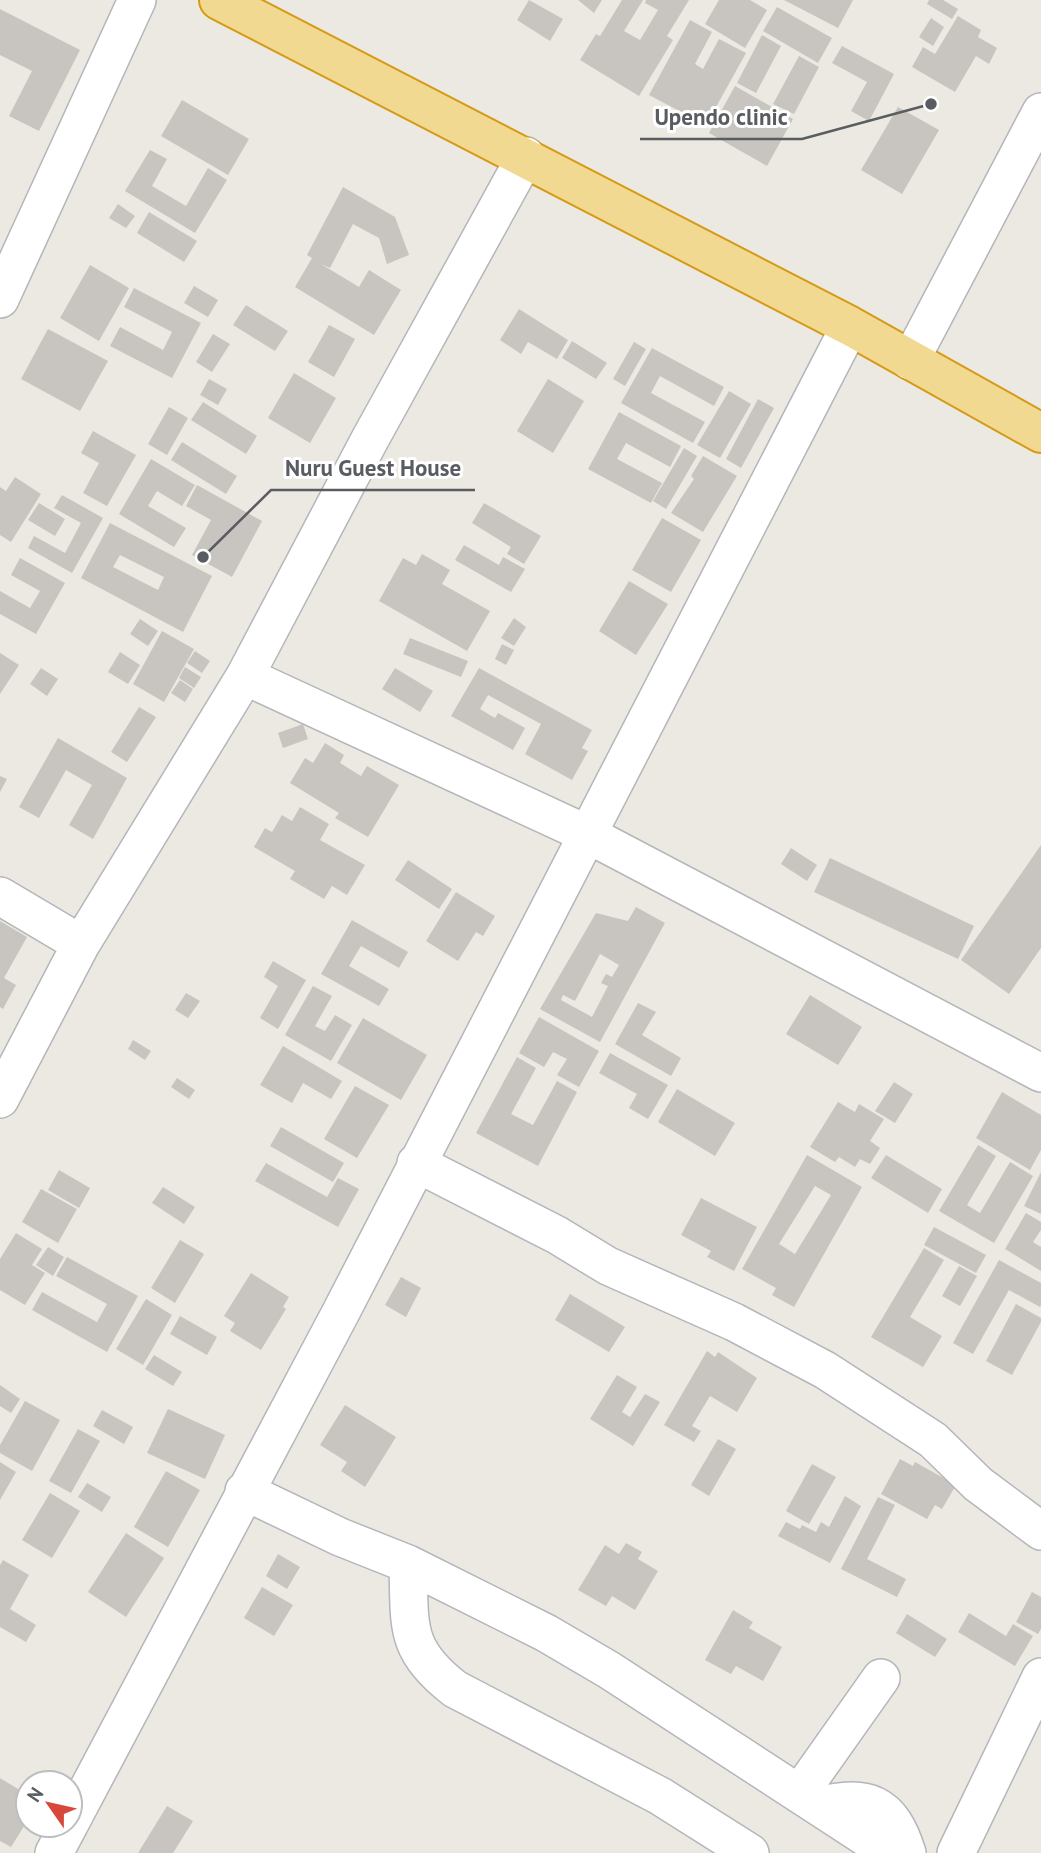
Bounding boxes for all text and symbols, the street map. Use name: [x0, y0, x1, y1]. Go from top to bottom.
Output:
callout: Upendo clinic: [640, 95, 802, 139]
text: Upendo clinic: [654, 102, 788, 131]
callout: Nuru Guest House: [271, 446, 475, 490]
text: Nuru Guest House: [285, 453, 461, 482]
north arrow: [14, 1769, 84, 1839]
text: N: [21, 1783, 48, 1806]

